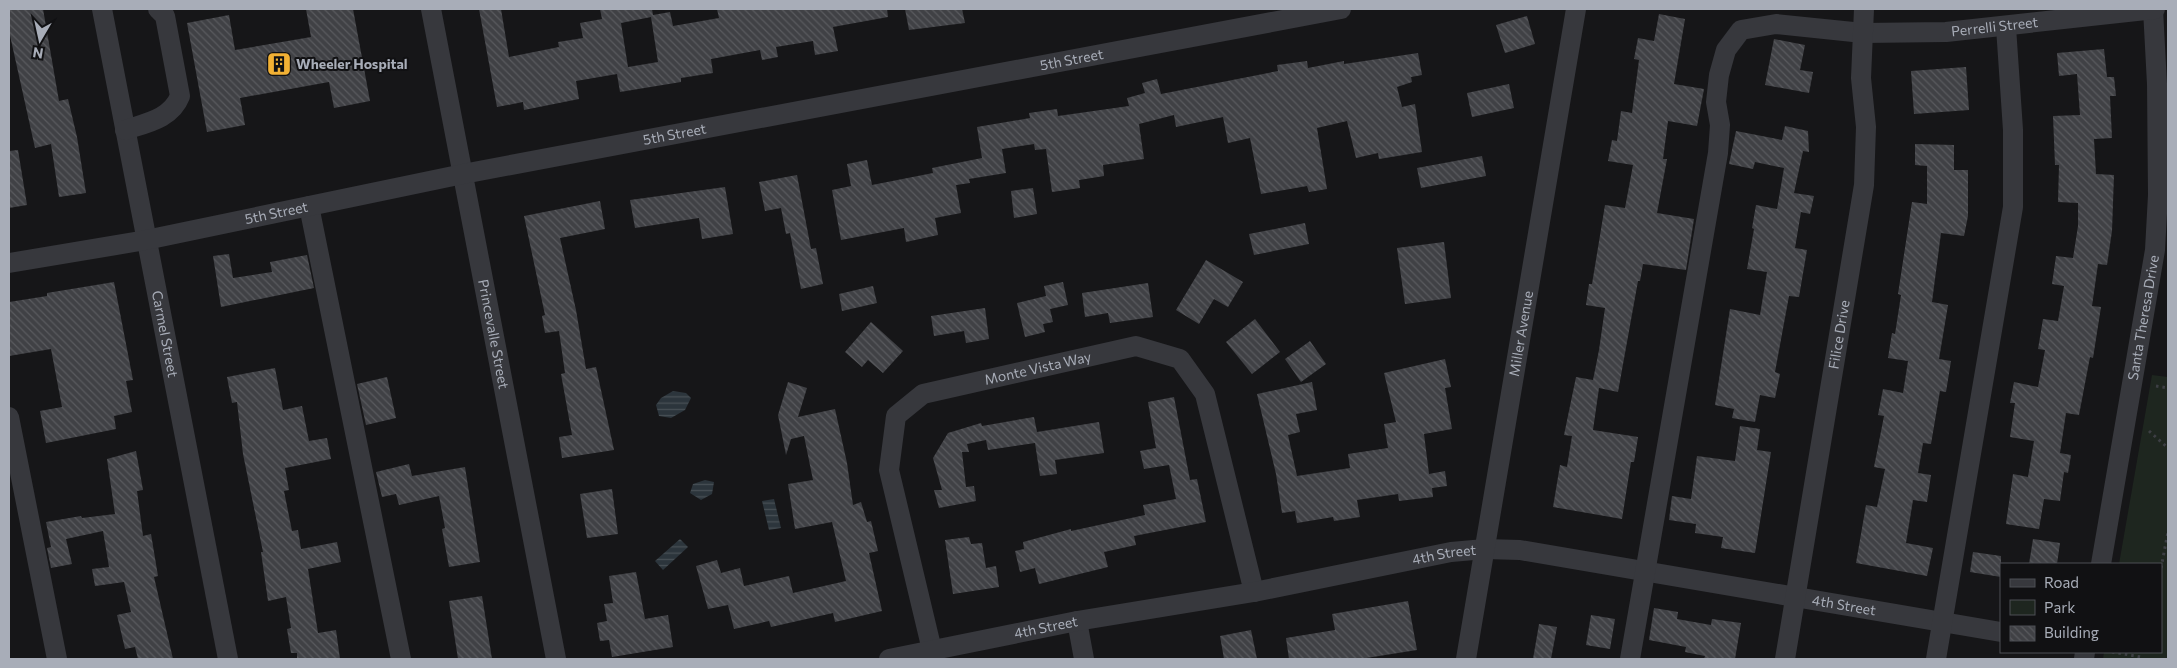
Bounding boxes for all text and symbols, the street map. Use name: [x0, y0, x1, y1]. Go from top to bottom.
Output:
street label: Perrelli Street: [1950, 13, 2039, 39]
north arrow: [15, 15, 65, 65]
text: N: [31, 44, 44, 63]
street label: 5th Street: [1038, 45, 1105, 73]
building icon: Wheeler Hospital: [266, 51, 292, 77]
place label: Wheeler Hospital: [296, 55, 408, 72]
street label: 5th Street: [641, 119, 708, 148]
street label: 5th Street: [243, 197, 310, 227]
street label: Santa Theresa Drive: [2124, 254, 2162, 381]
street label: Princevalle Street: [475, 278, 513, 390]
street label: Carmel Street: [149, 289, 182, 379]
street label: Miller Avenue: [1505, 289, 1536, 378]
street label: Filice Drive: [1824, 299, 1853, 370]
street label: Monte Vista Way: [983, 347, 1093, 388]
street label: 4th Street: [1411, 541, 1477, 568]
legend: [2000, 563, 2162, 653]
text: Road: [2044, 573, 2079, 591]
street label: 4th Street: [1811, 591, 1878, 619]
text: Park: [2044, 598, 2075, 616]
street label: 4th Street: [1012, 612, 1079, 642]
text: Building: [2044, 623, 2099, 641]

